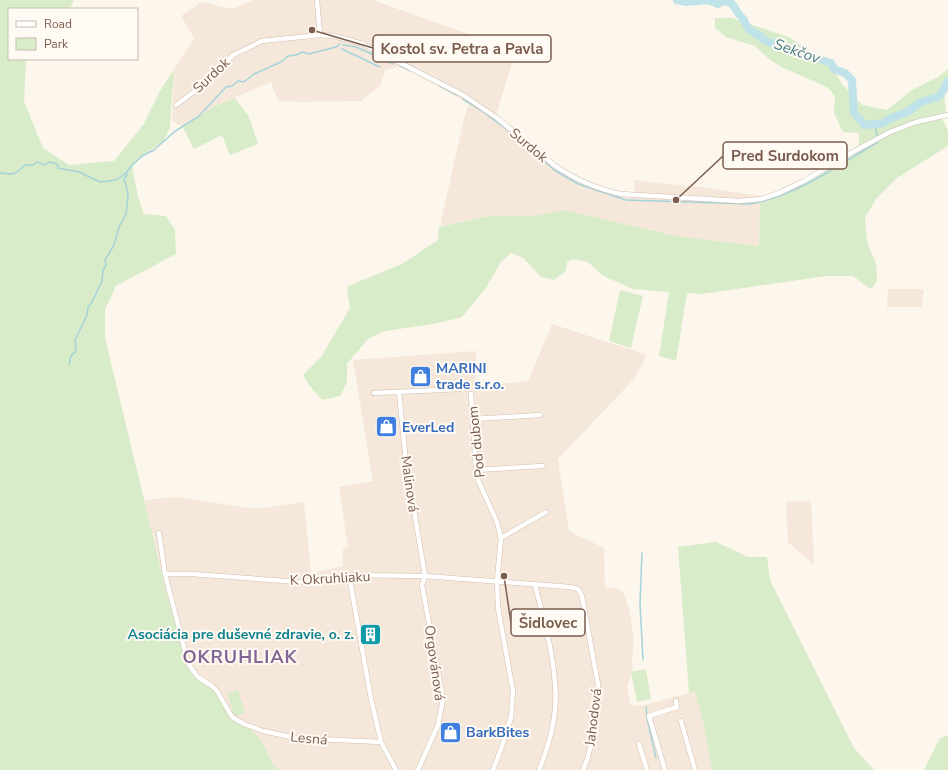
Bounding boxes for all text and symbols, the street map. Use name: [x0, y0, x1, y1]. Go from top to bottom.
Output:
legend: [8, 8, 138, 60]
text: Road: [44, 16, 72, 32]
water label: Sekčov: [771, 34, 824, 69]
callout: Kostol sv. Petra a Pavla: [373, 35, 551, 62]
text: Park: [44, 36, 69, 52]
text: Kostol sv. Petra a Pavla: [381, 39, 543, 59]
street label: Surdok: [189, 53, 235, 97]
street label: Surdok: [506, 124, 553, 168]
callout: Pred Surdokom: [723, 142, 847, 169]
text: Pred Surdokom: [731, 146, 839, 166]
place label: MARINI trade s.r.o.: [436, 359, 504, 394]
shop icon: MARINI trade s.r.o.: [407, 363, 433, 389]
street label: Pod dubom: [463, 405, 490, 479]
shop icon: EverLed: [373, 414, 399, 440]
place label: EverLed: [402, 418, 454, 437]
street label: Malinová: [396, 455, 423, 514]
street label: K Okruhliaku: [289, 567, 371, 590]
callout: Šidlovec: [511, 609, 585, 636]
text: Šidlovec: [519, 613, 577, 633]
building icon: Asociácia pre duševné zdravie, o. z.: [357, 621, 383, 647]
street label: Orgovánová: [420, 624, 449, 702]
place label: Asociácia pre duševné zdravie, o. z.: [128, 625, 354, 644]
district label: OKRUHLIAK: [182, 645, 298, 669]
street label: Jahodová: [580, 687, 606, 748]
shop icon: BarkBites: [437, 719, 463, 745]
place label: BarkBites: [466, 723, 529, 742]
street label: Lesná: [290, 727, 328, 750]

